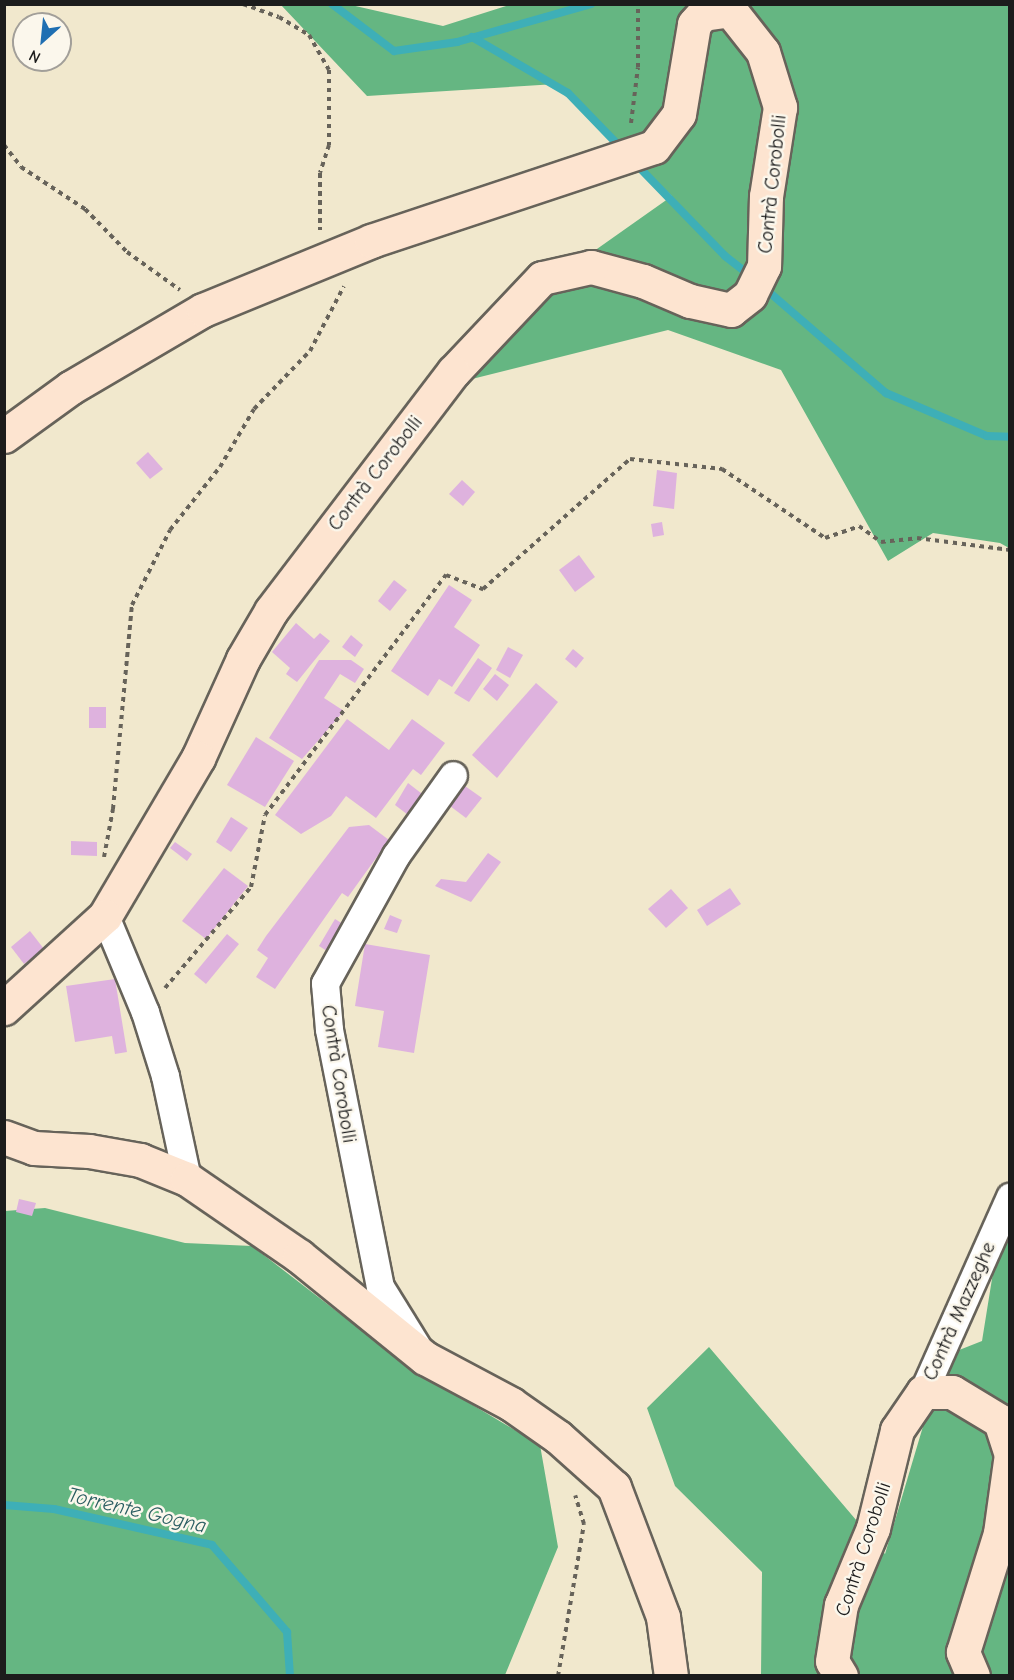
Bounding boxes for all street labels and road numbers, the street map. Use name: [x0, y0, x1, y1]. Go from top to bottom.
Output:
street label: Contrà Corobolli: [753, 113, 791, 255]
street label: Contrà Corobolli: [323, 411, 427, 535]
street label: Contrà Corobolli: [316, 1003, 362, 1145]
street label: Contrà Mazzeghe: [918, 1238, 1000, 1384]
street label: Contrà Corobolli: [830, 1479, 896, 1619]

